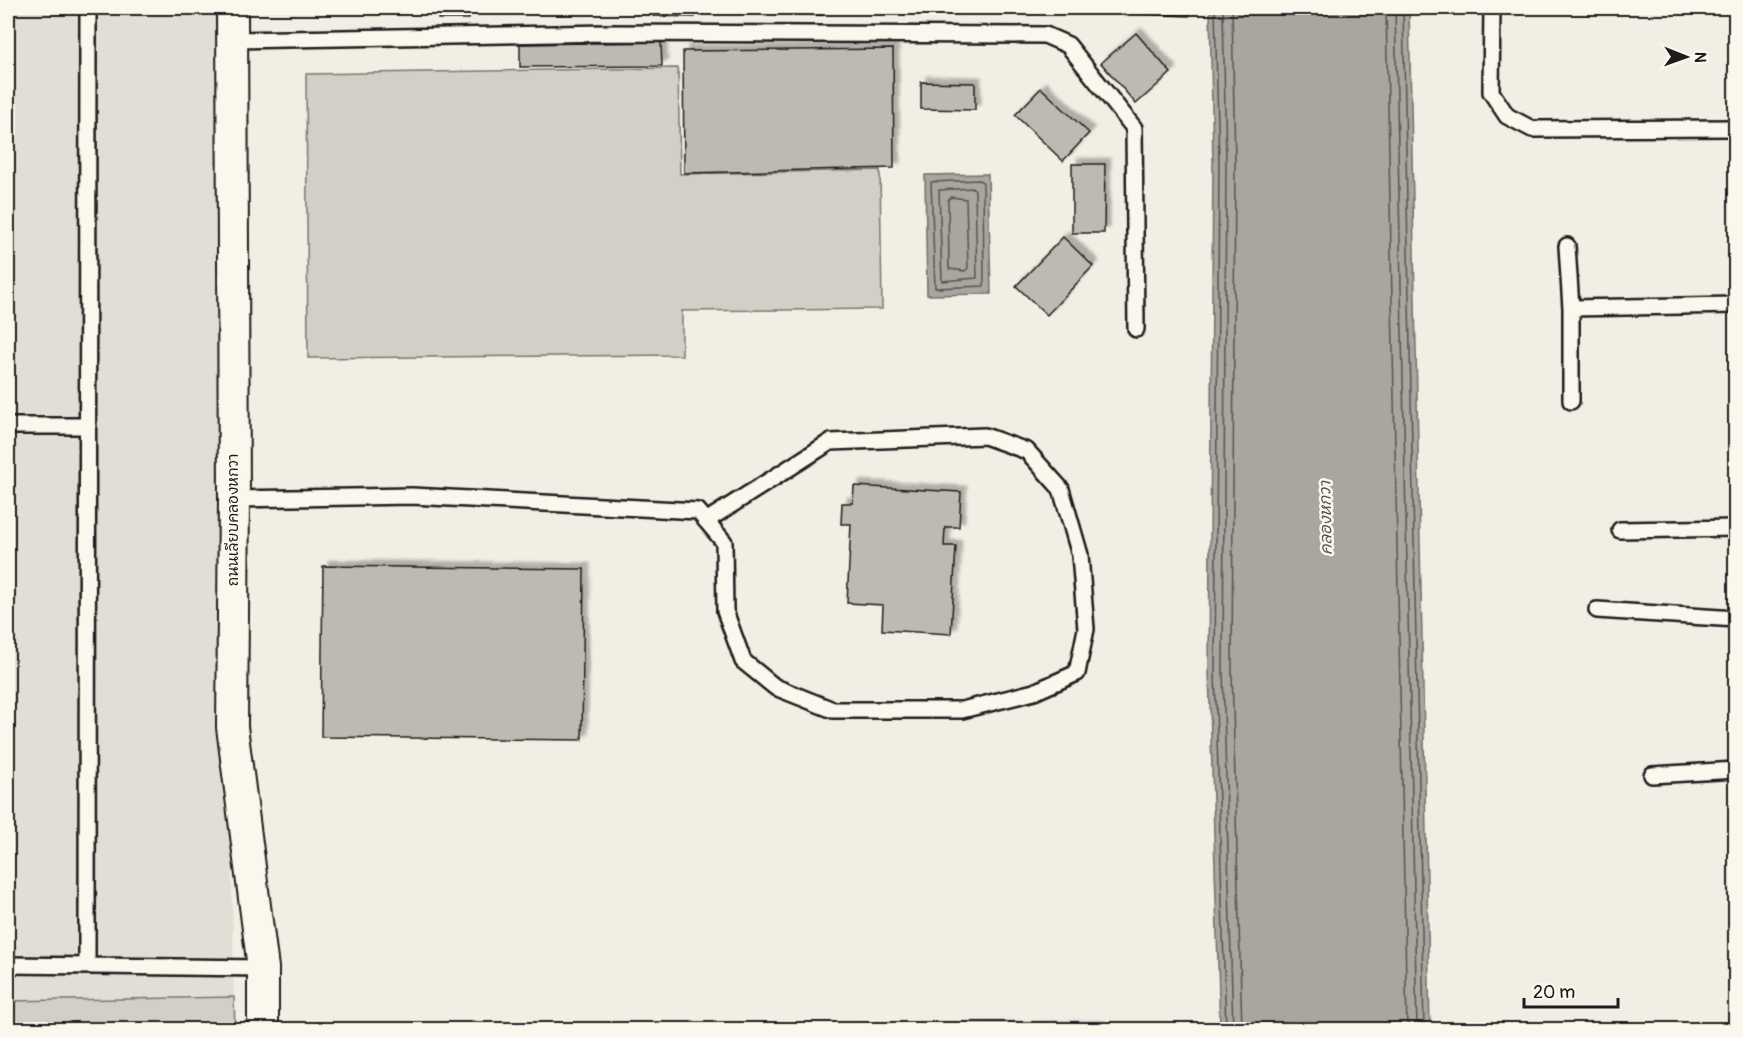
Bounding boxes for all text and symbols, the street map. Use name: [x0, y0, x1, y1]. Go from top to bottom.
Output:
north arrow: [1656, 27, 1716, 87]
text: N: [1690, 52, 1710, 63]
street label: ถนนเลียบคลองหกวา: [224, 454, 243, 586]
water label: คลองหกวา: [1315, 480, 1337, 555]
scale bar: [1524, 971, 1618, 1009]
text: 20 m: [1533, 981, 1575, 1004]

